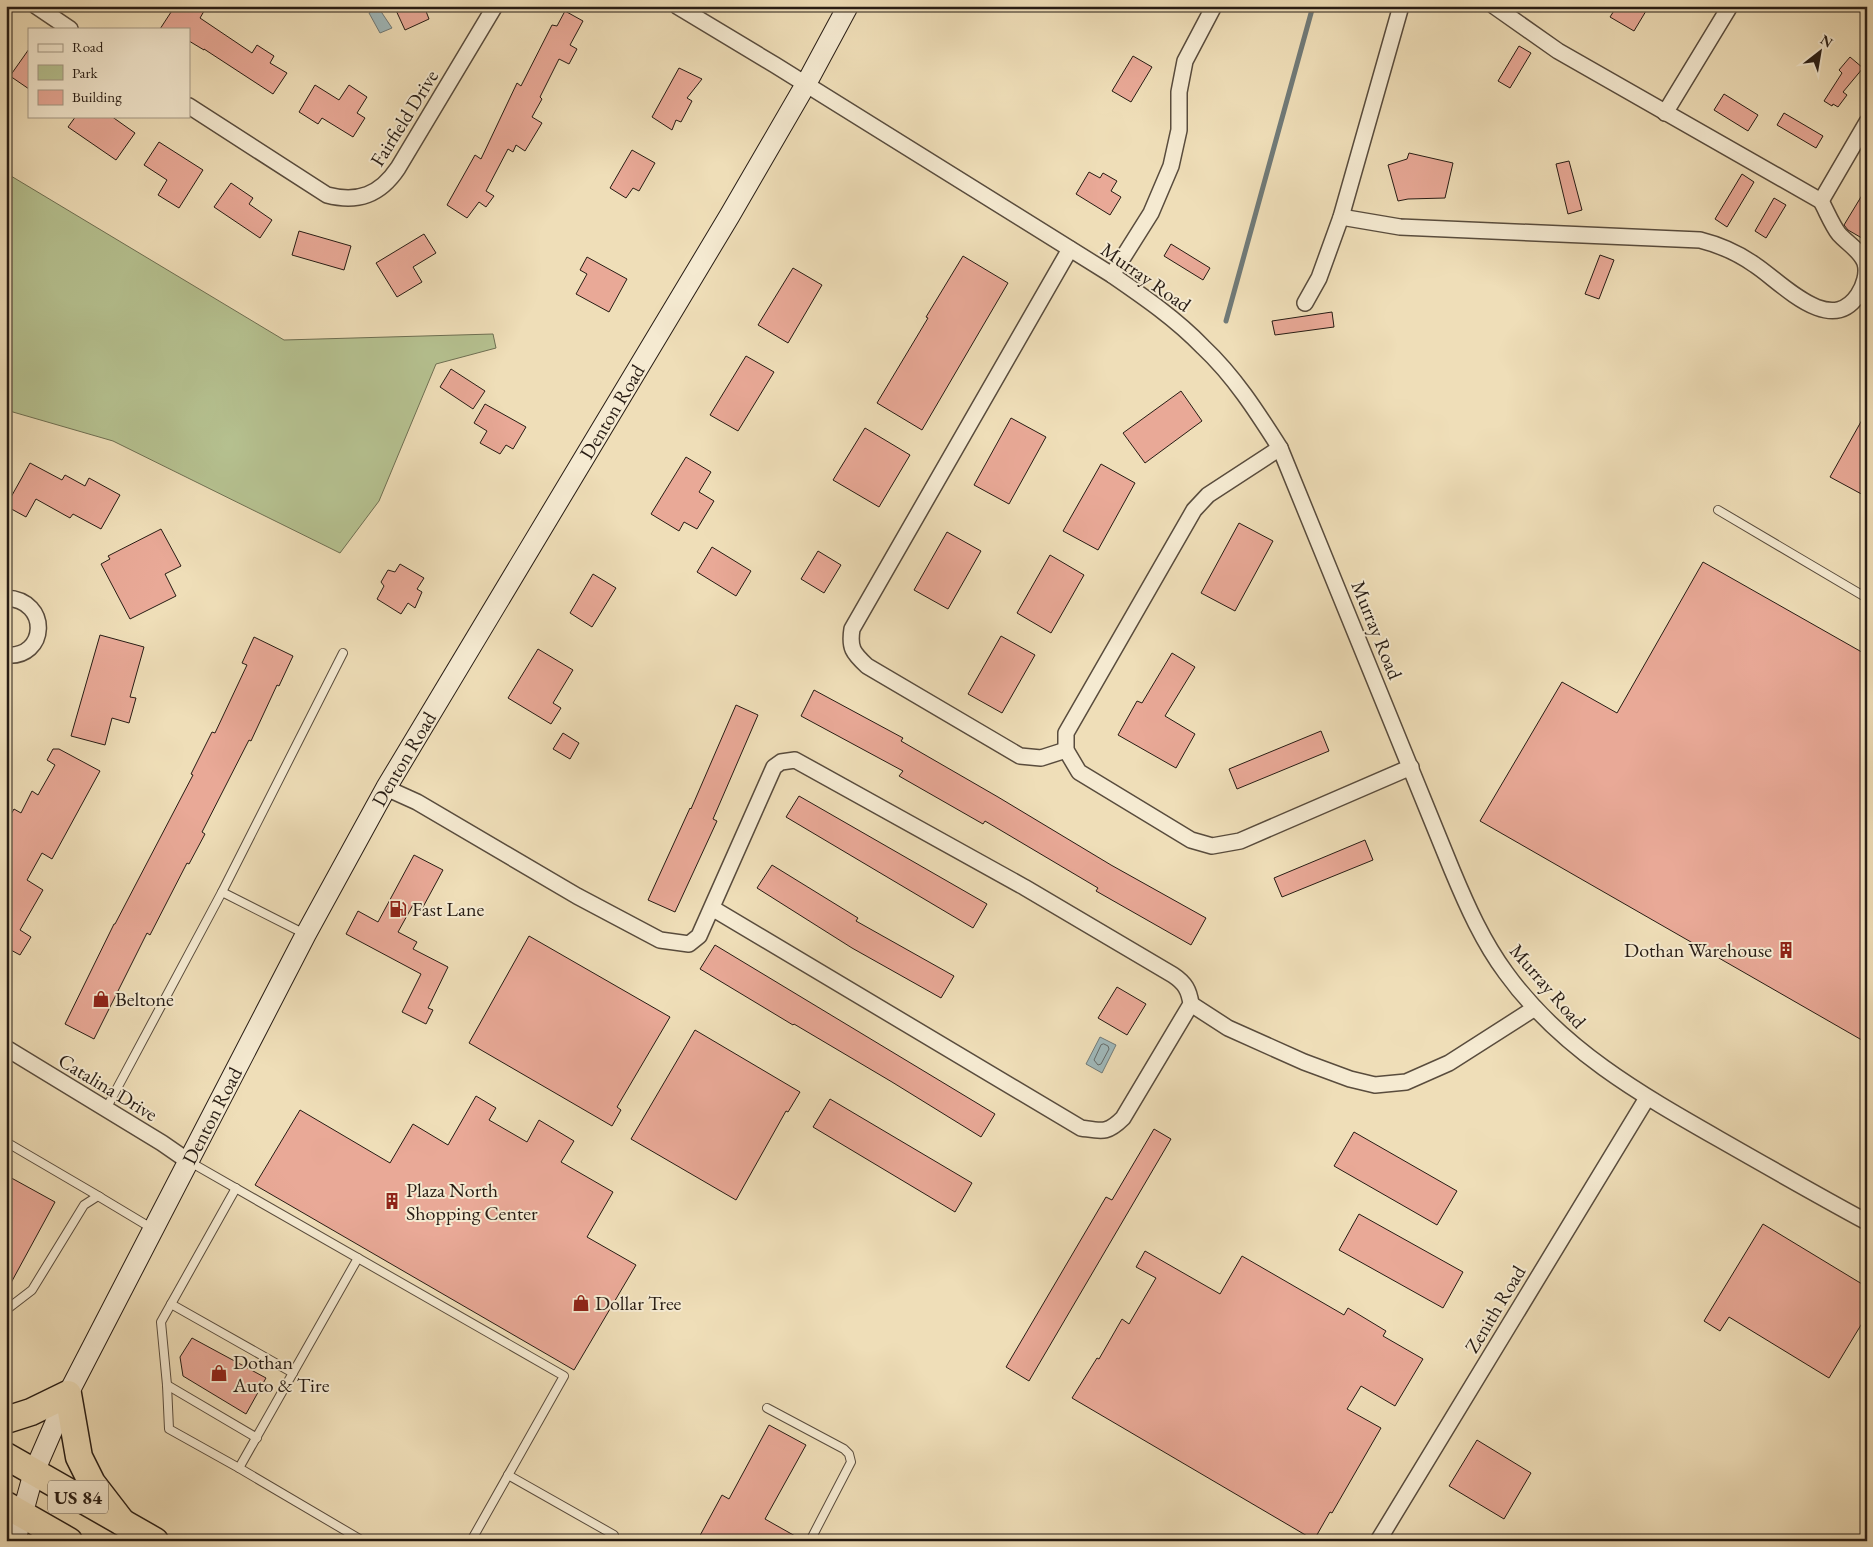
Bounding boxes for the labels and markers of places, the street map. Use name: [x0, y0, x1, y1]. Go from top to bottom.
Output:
place label: Fast Lane: [412, 896, 485, 922]
fuel station icon: Fast Lane: [388, 899, 408, 919]
place label: Dothan Warehouse: [1624, 937, 1772, 963]
building icon: Dothan Warehouse: [1776, 940, 1796, 960]
place label: Beltone: [115, 986, 174, 1012]
shop icon: Beltone: [91, 989, 111, 1009]
place label: Plaza North Shopping Center: [406, 1177, 538, 1226]
building icon: Plaza North Shopping Center: [382, 1191, 402, 1211]
place label: Dollar Tree: [595, 1290, 682, 1316]
shop icon: Dollar Tree: [571, 1293, 591, 1313]
place label: Dothan Auto & Tire: [232, 1349, 330, 1398]
shop icon: Dothan Auto & Tire: [209, 1363, 229, 1383]

